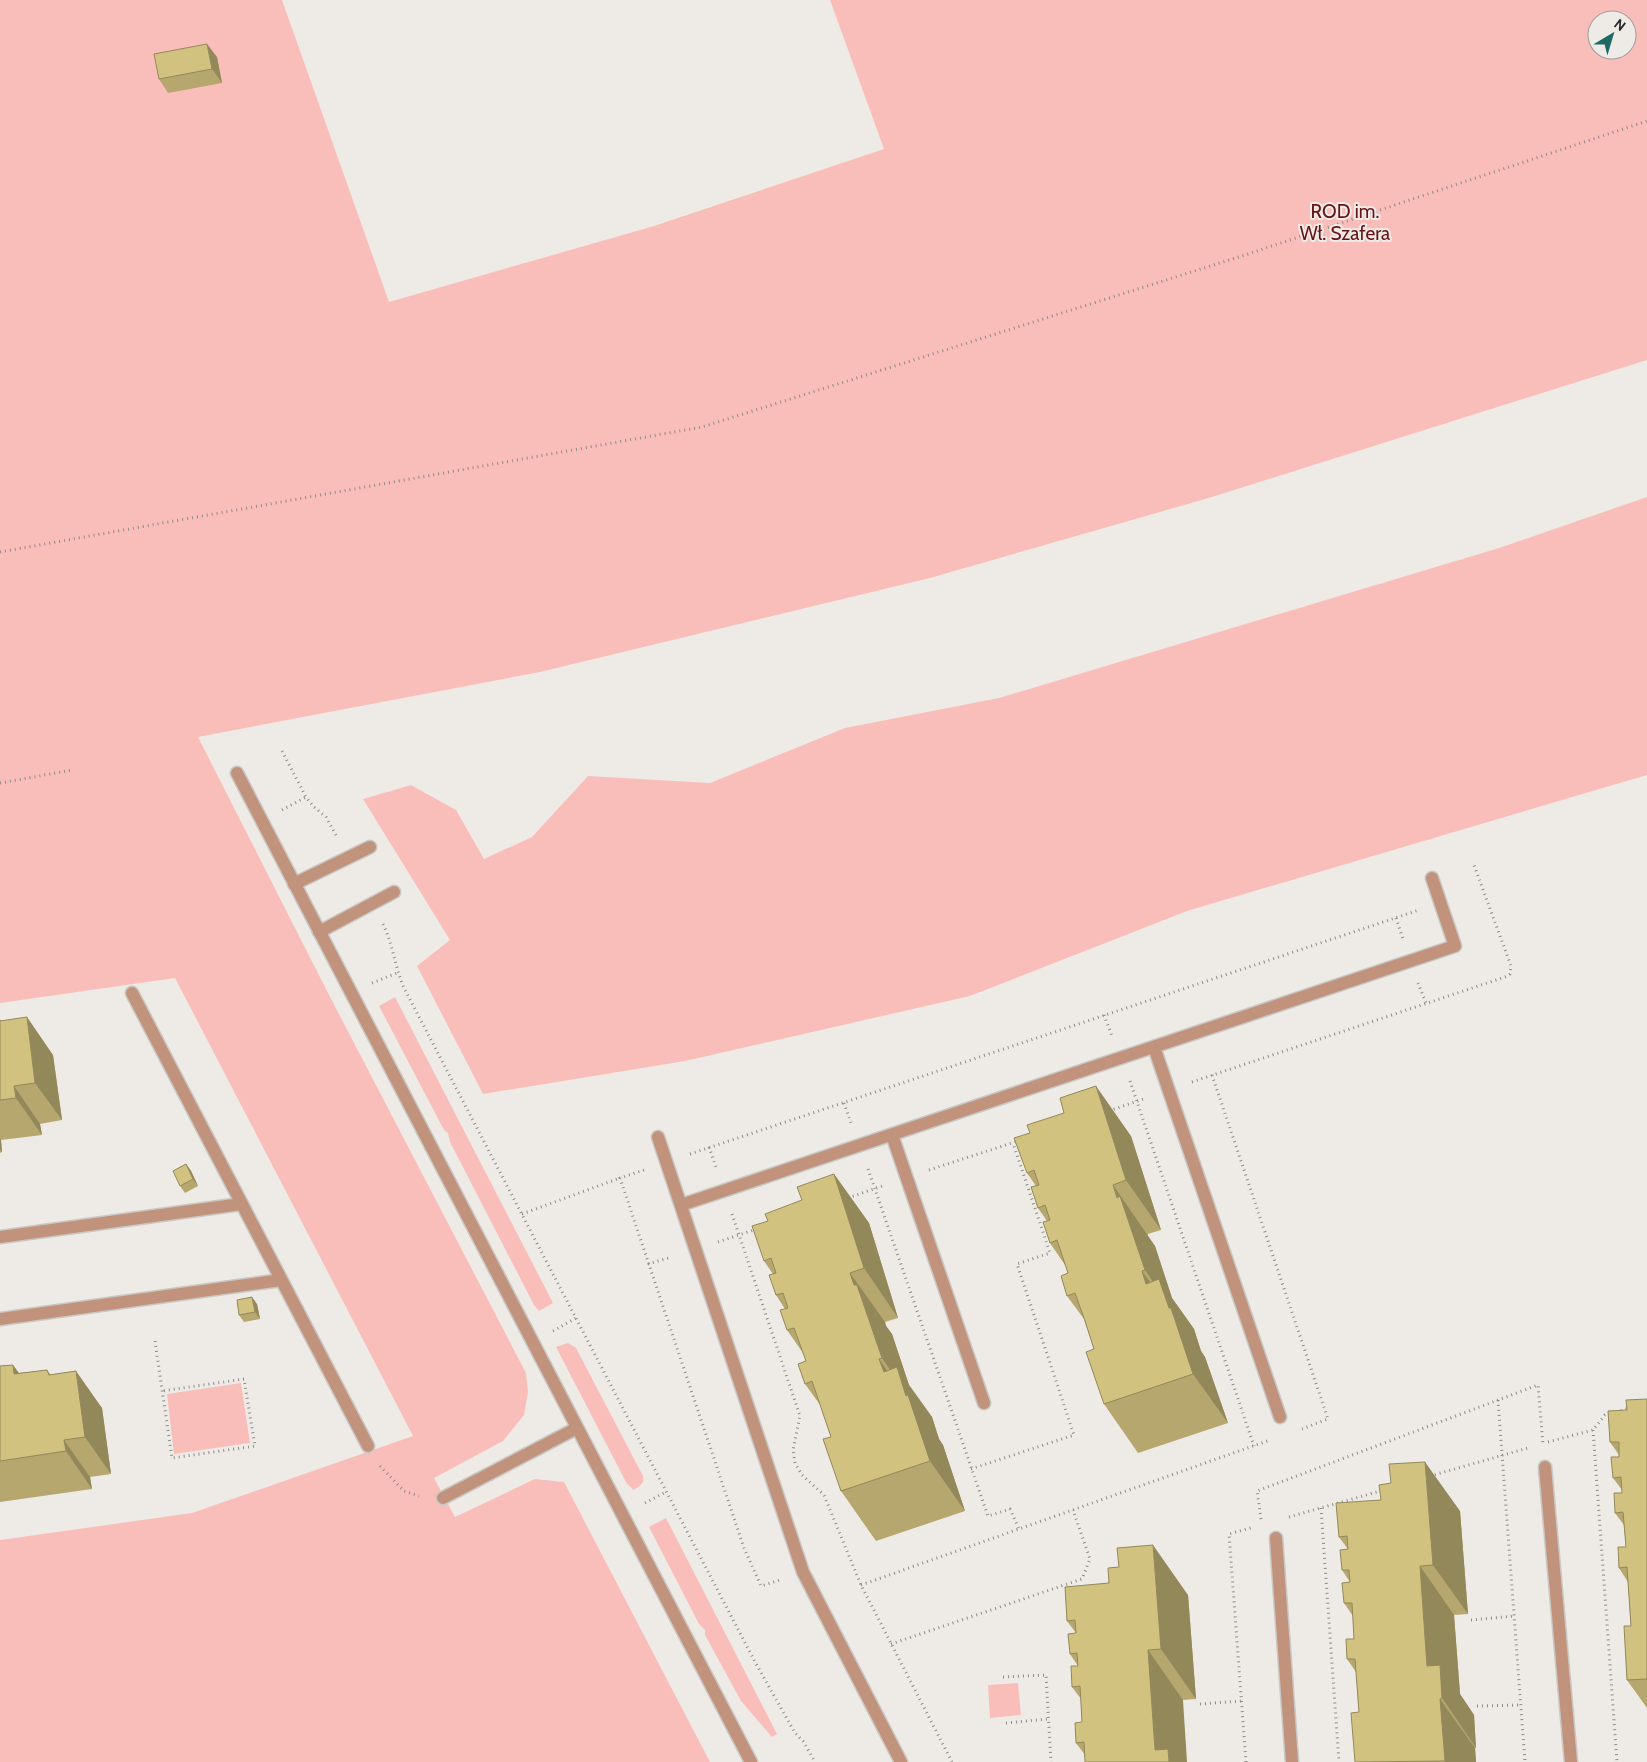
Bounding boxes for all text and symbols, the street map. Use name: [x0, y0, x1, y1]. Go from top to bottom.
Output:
north arrow: [1587, 10, 1637, 60]
text: N: [1611, 15, 1629, 35]
park label: ROD im. Wł. Szafera: [1300, 200, 1390, 245]

